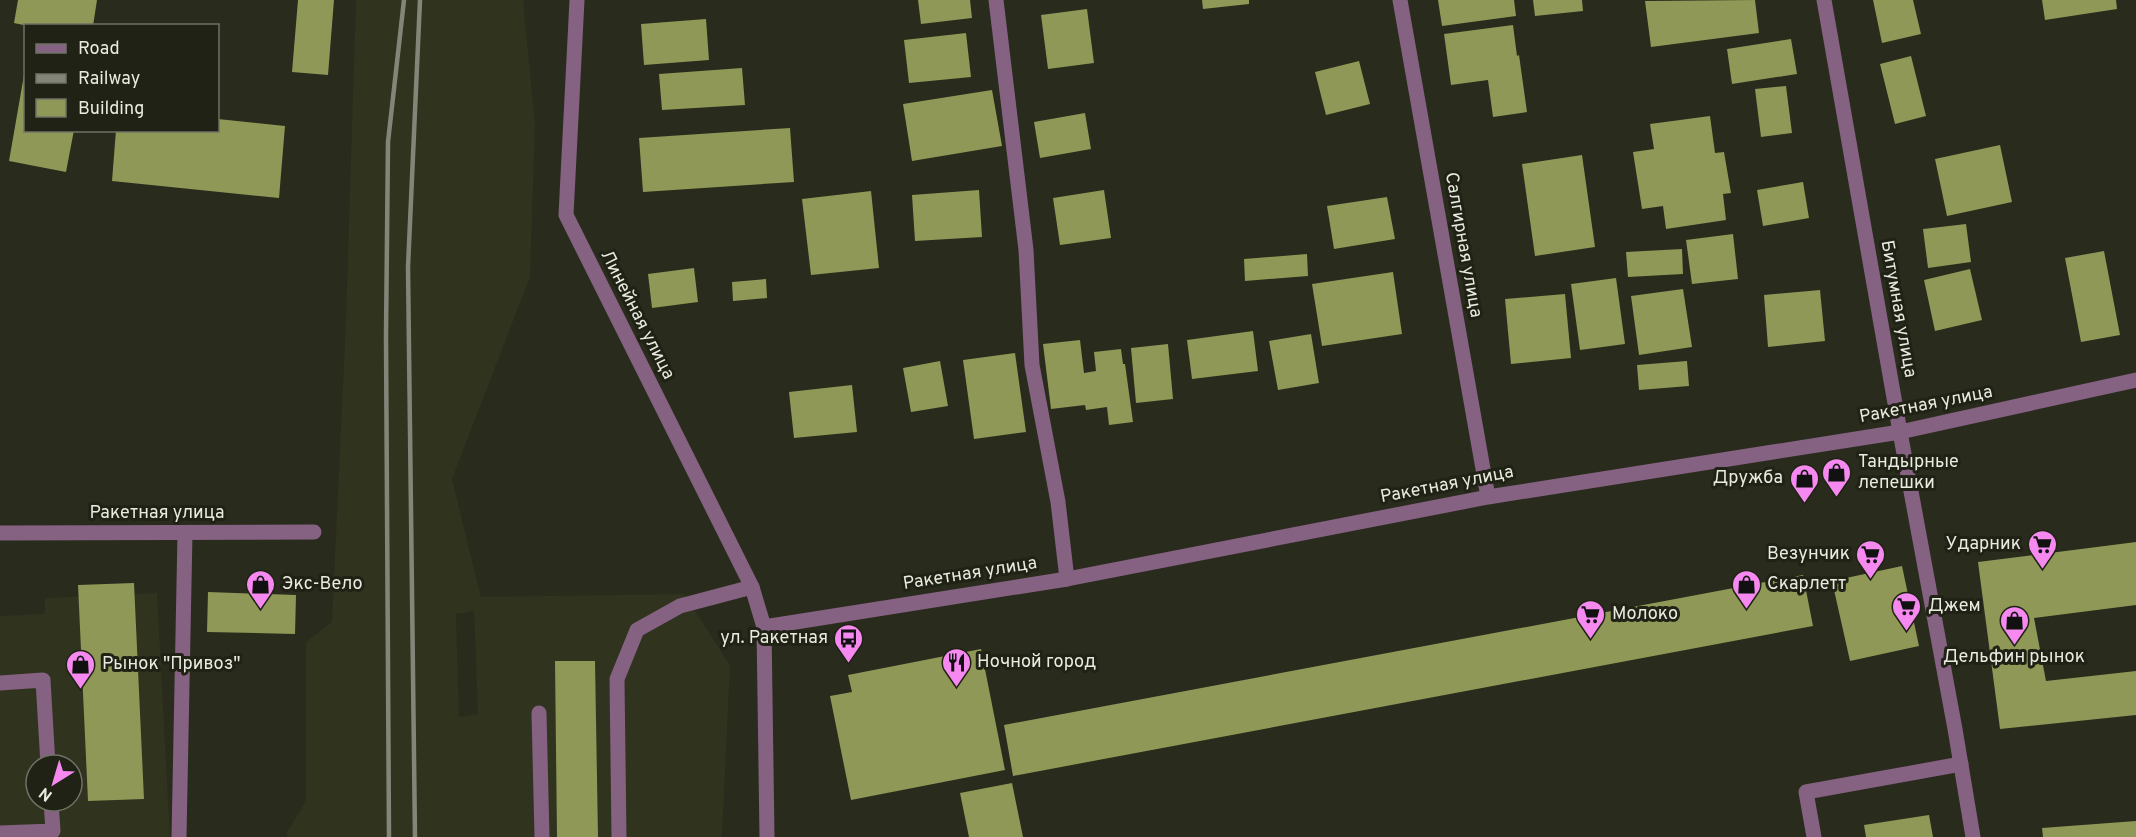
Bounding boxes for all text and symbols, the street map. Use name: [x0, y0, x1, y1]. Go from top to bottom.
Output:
legend: [24, 24, 219, 132]
text: Road: [78, 38, 120, 61]
text: Railway: [78, 68, 140, 91]
text: Building: [78, 98, 144, 121]
street label: Салгирная улица: [1439, 170, 1487, 320]
street label: Битумная улица: [1875, 238, 1921, 380]
street label: Линейная улица: [594, 246, 680, 384]
street label: Ракетная улица: [1857, 381, 1995, 429]
place label: Тандырные лепешки: [1858, 451, 1959, 495]
shop icon: Тандырные лепешки: [1821, 456, 1853, 498]
street label: Ракетная улица: [1378, 461, 1516, 509]
shop icon: Дружба: [1788, 462, 1820, 504]
place label: Дружба: [1713, 467, 1783, 490]
street label: Ракетная улица: [89, 502, 225, 525]
supermarket icon: Ударник: [2026, 528, 2058, 570]
place label: Ударник: [1946, 533, 2021, 556]
supermarket icon: Везунчик: [1855, 538, 1887, 580]
place label: Везунчик: [1767, 543, 1850, 566]
street label: Ракетная улица: [901, 552, 1039, 596]
shop icon: Экс-Вело: [245, 568, 277, 610]
shop icon: Скарлетт: [1730, 568, 1762, 610]
place label: Экс-Вело: [282, 573, 362, 596]
place label: Скарлетт: [1767, 573, 1846, 596]
supermarket icon: Джем: [1891, 590, 1923, 632]
place label: Джем: [1928, 595, 1981, 618]
supermarket icon: Молоко: [1575, 598, 1607, 640]
place label: Молоко: [1612, 603, 1678, 626]
shop icon: Дельфин рынок: [1998, 604, 2030, 646]
bus stop icon: ул. Ракетная: [833, 622, 865, 664]
place label: ул. Ракетная: [720, 627, 828, 650]
restaurant icon: Ночной город: [940, 646, 972, 688]
place label: Дельфин рынок: [1943, 646, 2085, 669]
shop icon: Рынок "Привоз": [65, 648, 97, 690]
place label: Ночной город: [977, 651, 1096, 674]
place label: Рынок "Привоз": [102, 653, 241, 676]
north arrow: [24, 753, 84, 813]
text: N: [36, 782, 57, 805]

